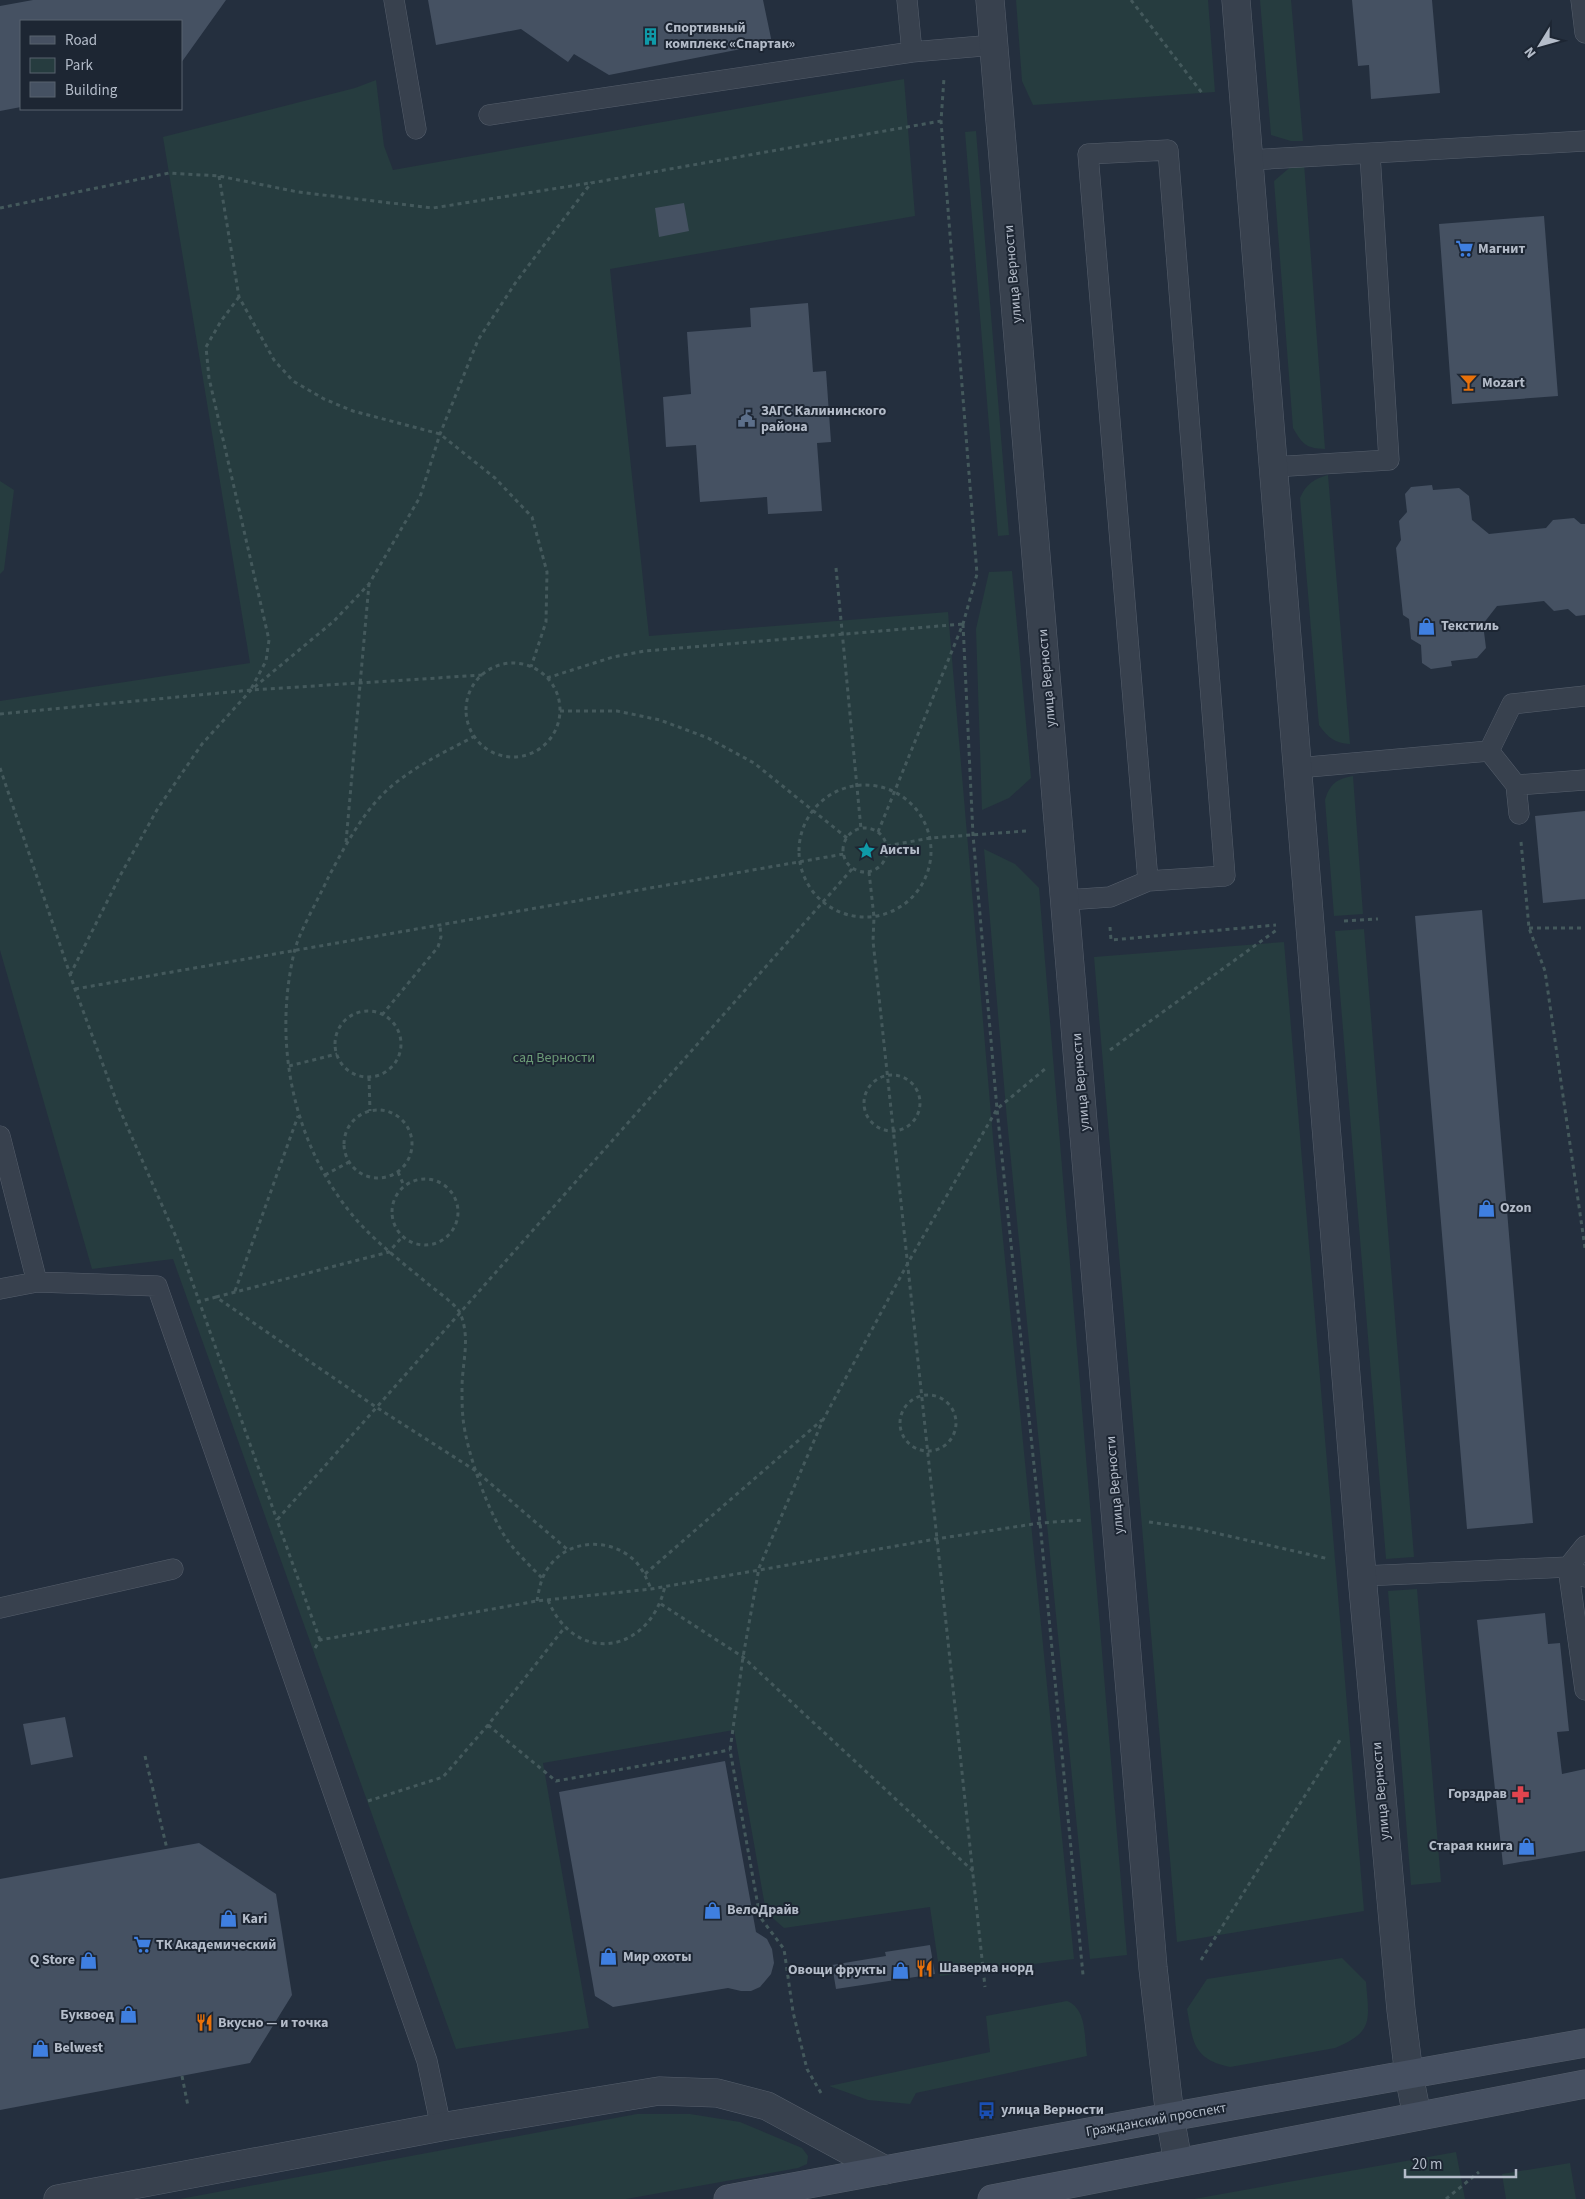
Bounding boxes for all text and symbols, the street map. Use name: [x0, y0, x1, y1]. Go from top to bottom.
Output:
place label: Спортивный комплекс «Спартак»: [665, 18, 796, 54]
legend: [20, 20, 182, 110]
north arrow: [1515, 20, 1565, 70]
building icon: Спортивный комплекс «Спартак»: [641, 26, 661, 46]
text: Road: [65, 30, 97, 51]
text: N: [1520, 42, 1541, 62]
text: Park: [65, 55, 94, 76]
text: Building: [65, 80, 118, 101]
street label: улица Верности: [999, 224, 1027, 324]
supermarket icon: Магнит: [1454, 239, 1474, 259]
place label: Магнит: [1478, 239, 1525, 259]
bar icon: Mozart: [1458, 373, 1478, 393]
place label: Mozart: [1482, 373, 1525, 393]
place label: ЗАГС Калининского района: [761, 401, 886, 437]
public building icon: ЗАГС Калининского района: [737, 409, 757, 429]
shop icon: Текстиль: [1417, 616, 1437, 636]
place label: Текстиль: [1441, 616, 1499, 636]
street label: улица Верности: [1033, 628, 1061, 728]
place icon: Аисты: [856, 840, 876, 860]
place label: Аисты: [879, 840, 920, 860]
street label: улица Верности: [1067, 1032, 1095, 1132]
park label: сад Верности: [513, 1048, 595, 1068]
shop icon: Ozon: [1476, 1198, 1496, 1218]
place label: Ozon: [1500, 1198, 1531, 1218]
street label: улица Верности: [1101, 1435, 1129, 1535]
street label: улица Верности: [1367, 1741, 1395, 1841]
place label: Горздрав: [1448, 1784, 1507, 1804]
pharmacy icon: Горздрав: [1511, 1784, 1531, 1804]
place label: Старая книга: [1429, 1836, 1513, 1856]
shop icon: Старая книга: [1517, 1836, 1537, 1856]
shop icon: ВелоДрайв: [703, 1900, 723, 1920]
place label: ВелоДрайв: [727, 1900, 799, 1920]
shop icon: Kari: [218, 1909, 238, 1929]
place label: Kari: [242, 1909, 268, 1929]
supermarket icon: ТК Академический: [132, 1935, 152, 1955]
place label: ТК Академический: [156, 1935, 276, 1955]
shop icon: Мир охоты: [599, 1947, 619, 1967]
place label: Мир охоты: [623, 1947, 692, 1967]
place label: Q Store: [30, 1950, 75, 1970]
shop icon: Q Store: [79, 1950, 99, 1970]
restaurant icon: Шаверма норд: [915, 1958, 935, 1978]
place label: Шаверма норд: [939, 1958, 1034, 1978]
place label: Овощи фрукты: [788, 1960, 886, 1980]
shop icon: Овощи фрукты: [890, 1960, 910, 1980]
place label: Буквоед: [60, 2005, 115, 2025]
shop icon: Буквоед: [118, 2005, 138, 2025]
restaurant icon: Вкусно — и точка: [194, 2013, 214, 2033]
place label: Вкусно — и точка: [218, 2013, 328, 2033]
shop icon: Belwest: [30, 2038, 50, 2058]
place label: Belwest: [54, 2038, 104, 2058]
street label: Гражданский проспект: [1084, 2098, 1228, 2142]
bus stop icon: улица Верности: [977, 2100, 997, 2120]
place label: улица Верности: [1001, 2100, 1104, 2120]
scale bar: [1405, 2146, 1516, 2178]
text: 20 m: [1412, 2154, 1442, 2175]

